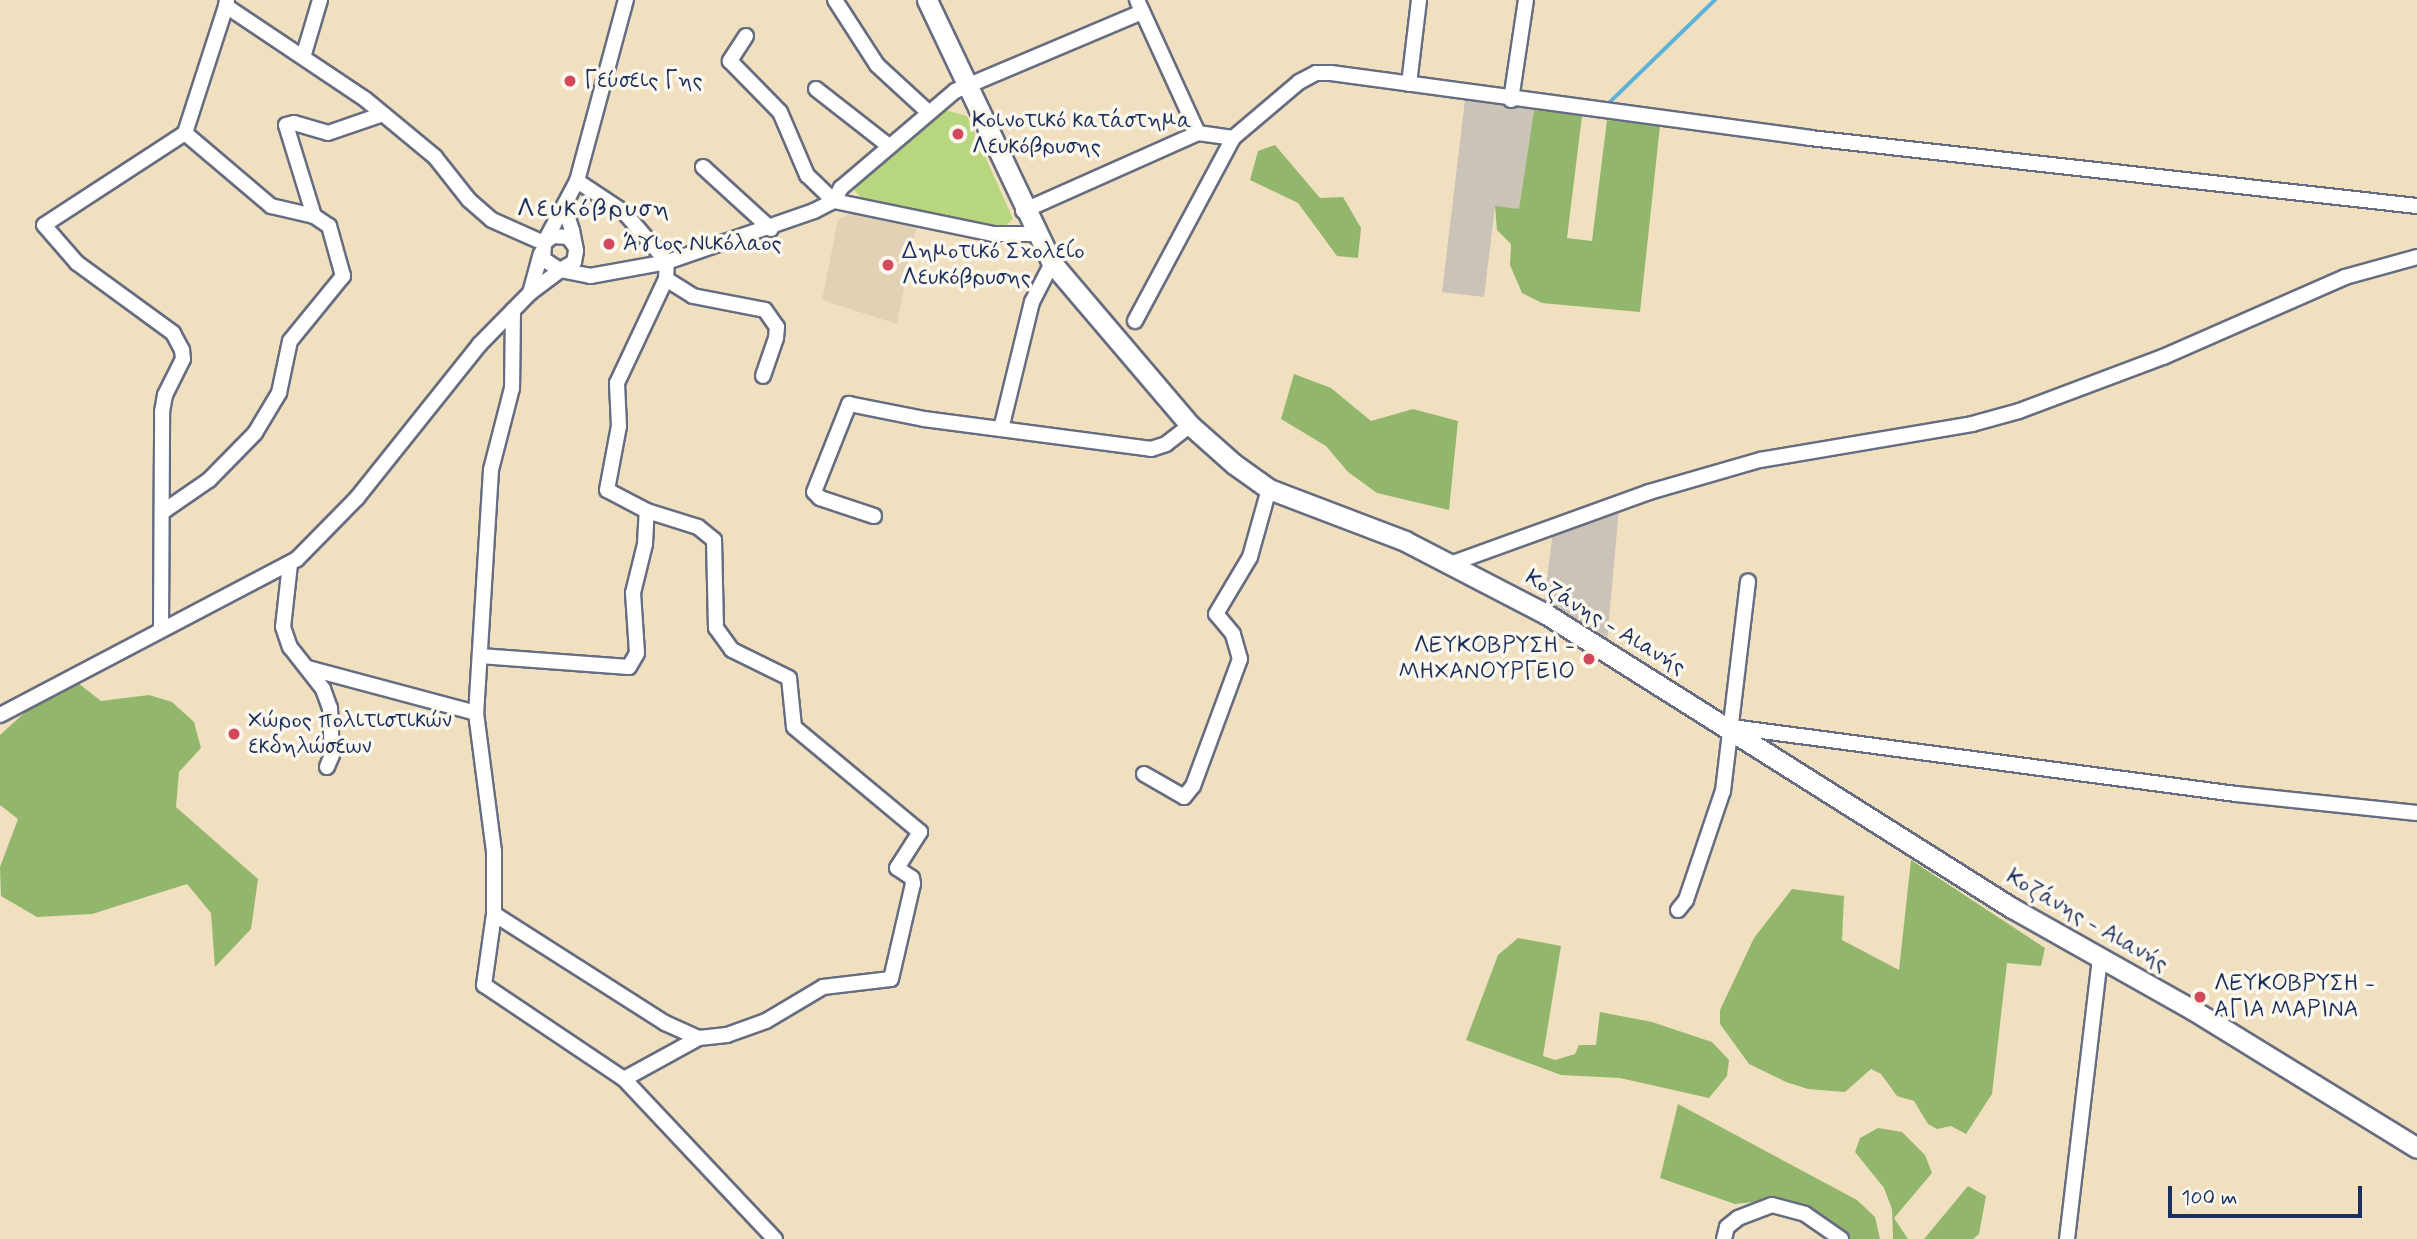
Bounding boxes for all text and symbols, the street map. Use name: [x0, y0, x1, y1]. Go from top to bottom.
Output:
place label: Γεύσεις Γης: [584, 67, 703, 95]
marker: Γεύσεις Γης: [562, 73, 578, 89]
place label: Κοινοτικό κατάστημα Λευκόβρυσης: [972, 107, 1192, 161]
marker: Κοινοτικό κατάστημα Λευκόβρυσης: [950, 126, 966, 142]
district label: Λευκόβρυση: [518, 194, 670, 226]
place label: Άγιος Νικόλαος: [623, 230, 782, 258]
marker: Άγιος Νικόλαος: [601, 236, 617, 252]
place label: Δημοτικό Σχολείο Λευκόβρυσης: [902, 238, 1085, 292]
marker: Δημοτικό Σχολείο Λευκόβρυσης: [880, 257, 896, 273]
street label: Κοζάνης - Αιανής: [1520, 564, 1690, 682]
place label: ΛΕΥΚΟΒΡΥΣΗ - ΜΗΧΑΝΟΥΡΓΕΙΟ: [1399, 632, 1575, 686]
marker: ΛΕΥΚΟΒΡΥΣΗ - ΜΗΧΑΝΟΥΡΓΕΙΟ: [1581, 651, 1597, 667]
place label: Χώρος πολιτιστικών εκδηλώσεων: [248, 707, 452, 761]
marker: Χώρος πολιτιστικών εκδηλώσεων: [226, 726, 242, 742]
street label: Κοζάνης - Αιανής: [2001, 864, 2173, 978]
place label: ΛΕΥΚΟΒΡΥΣΗ - ΑΓΙΑ ΜΑΡΙΝΑ: [2214, 970, 2375, 1024]
marker: ΛΕΥΚΟΒΡΥΣΗ - ΑΓΙΑ ΜΑΡΙΝΑ: [2192, 989, 2208, 1005]
scale bar: [2172, 1172, 2366, 1216]
text: 100 m: [2181, 1184, 2237, 1212]

